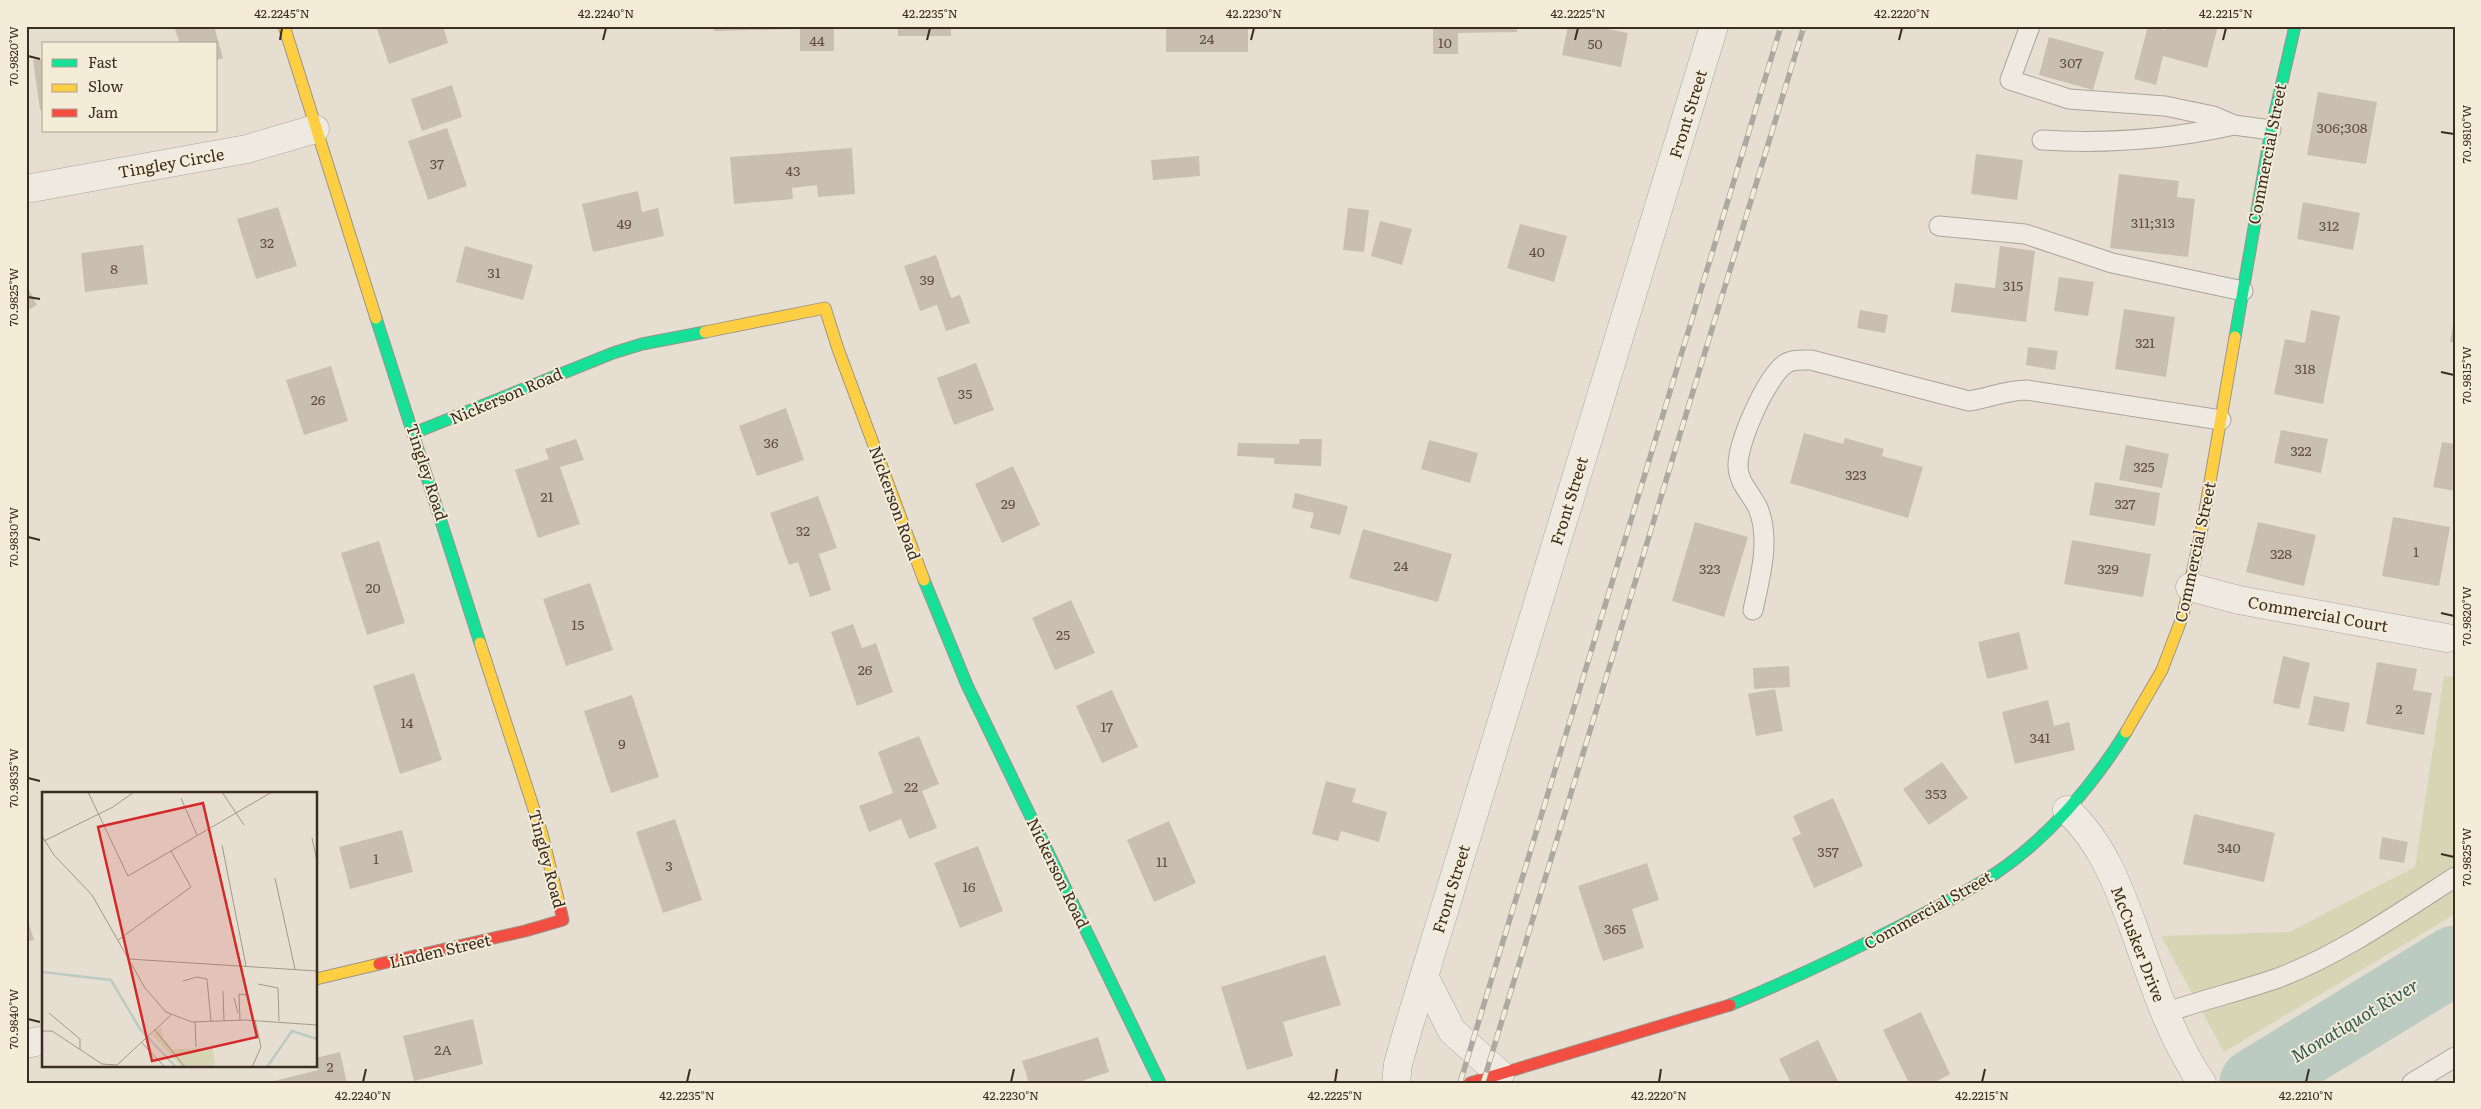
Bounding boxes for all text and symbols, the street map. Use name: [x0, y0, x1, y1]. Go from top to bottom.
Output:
text: 42.2245°N: [254, 4, 310, 22]
text: 42.2240°N: [578, 4, 634, 22]
text: 42.2235°N: [902, 4, 958, 22]
text: 42.2230°N: [1226, 4, 1282, 22]
text: 42.2225°N: [1550, 4, 1606, 22]
text: 42.2220°N: [1874, 4, 1930, 22]
text: 42.2215°N: [2199, 4, 2253, 22]
text: 70.9820°W: [4, 26, 22, 86]
house number: 24: [1200, 28, 1215, 48]
house number: 44: [809, 30, 825, 50]
house number: 10: [1438, 32, 1452, 52]
house number: 50: [1587, 33, 1603, 53]
legend: [42, 42, 218, 132]
text: Fast: [88, 50, 117, 73]
house number: 307: [2060, 52, 2082, 72]
street label: Front Street: [1662, 66, 1712, 161]
text: Slow: [88, 74, 123, 97]
street label: Commercial Street: [2241, 81, 2292, 226]
text: Jam: [88, 100, 119, 123]
text: 70.9810°W: [2457, 105, 2475, 163]
house number: 306;308: [2316, 117, 2368, 137]
street label: Tingley Circle: [116, 141, 226, 183]
house number: 37: [430, 153, 444, 173]
house number: 43: [785, 160, 801, 180]
house number: 311;313: [2131, 212, 2175, 232]
house number: 49: [616, 213, 632, 233]
house number: 312: [2319, 215, 2339, 235]
house number: 32: [260, 232, 274, 252]
house number: 40: [1529, 241, 1545, 261]
house number: 8: [110, 258, 118, 278]
house number: 31: [487, 262, 501, 282]
text: 70.9825°W: [4, 268, 22, 326]
house number: 39: [920, 269, 934, 289]
house number: 315: [2003, 275, 2023, 295]
house number: 321: [2135, 332, 2155, 352]
text: 70.9815°W: [2457, 346, 2475, 404]
house number: 318: [2295, 358, 2316, 378]
street label: Nickerson Road: [445, 360, 566, 430]
house number: 35: [958, 383, 972, 403]
house number: 26: [311, 389, 326, 409]
street label: Tingley Road: [401, 420, 455, 524]
house number: 36: [763, 432, 779, 452]
house number: 322: [2290, 440, 2312, 460]
street label: Nickerson Road: [864, 442, 928, 564]
street label: Front Street: [1543, 453, 1593, 548]
house number: 325: [2133, 456, 2155, 476]
house number: 323: [1845, 464, 1867, 484]
street label: Commercial Street: [2167, 479, 2221, 624]
house number: 21: [541, 486, 554, 506]
house number: 29: [1001, 493, 1015, 513]
house number: 327: [2114, 493, 2136, 513]
text: 70.9830°W: [4, 507, 22, 567]
house number: 32: [796, 520, 810, 540]
house number: 1: [2413, 541, 2419, 561]
house number: 328: [2270, 543, 2292, 563]
house number: 24: [1394, 555, 1409, 575]
house number: 323: [1699, 558, 1721, 578]
house number: 329: [2097, 558, 2119, 578]
house number: 20: [365, 577, 381, 597]
text: 70.9820°W: [2457, 586, 2475, 646]
street label: Commercial Court: [2246, 589, 2391, 637]
house number: 15: [572, 614, 584, 634]
house number: 25: [1056, 624, 1070, 644]
house number: 26: [858, 659, 873, 679]
house number: 2: [2395, 698, 2403, 718]
house number: 14: [401, 712, 414, 732]
house number: 17: [1101, 716, 1113, 736]
house number: 341: [2030, 727, 2051, 747]
house number: 9: [618, 733, 626, 753]
text: 70.9835°W: [4, 748, 22, 808]
house number: 22: [904, 776, 918, 796]
house number: 353: [1925, 783, 1947, 803]
inset map: [42, 792, 318, 1066]
street label: Tingley Road: [523, 807, 573, 911]
street label: Nickerson Road: [1022, 813, 1096, 932]
text: 70.9825°W: [2457, 828, 2475, 886]
house number: 340: [2217, 837, 2241, 857]
street label: Front Street: [1425, 841, 1475, 936]
house number: 357: [1817, 841, 1839, 861]
house number: 1: [373, 848, 379, 868]
house number: 11: [1156, 851, 1168, 871]
house number: 3: [665, 855, 673, 875]
street label: Commercial Street: [1859, 864, 1996, 954]
house number: 16: [962, 876, 976, 896]
street label: McCusker Drive: [2106, 882, 2172, 1005]
house number: 365: [1604, 918, 1626, 938]
street label: Linden Street: [387, 927, 493, 973]
water label: Monatiquot River: [2285, 971, 2423, 1069]
text: 70.9840°W: [4, 989, 22, 1049]
house number: 2A: [434, 1039, 452, 1059]
house number: 2: [326, 1056, 334, 1076]
text: 42.2240°N: [335, 1086, 391, 1104]
text: 42.2235°N: [659, 1086, 715, 1104]
text: 42.2230°N: [983, 1086, 1039, 1104]
text: 42.2225°N: [1307, 1086, 1363, 1104]
text: 42.2220°N: [1631, 1086, 1687, 1104]
text: 42.2215°N: [1955, 1086, 2009, 1104]
text: 42.2210°N: [2279, 1086, 2333, 1104]

